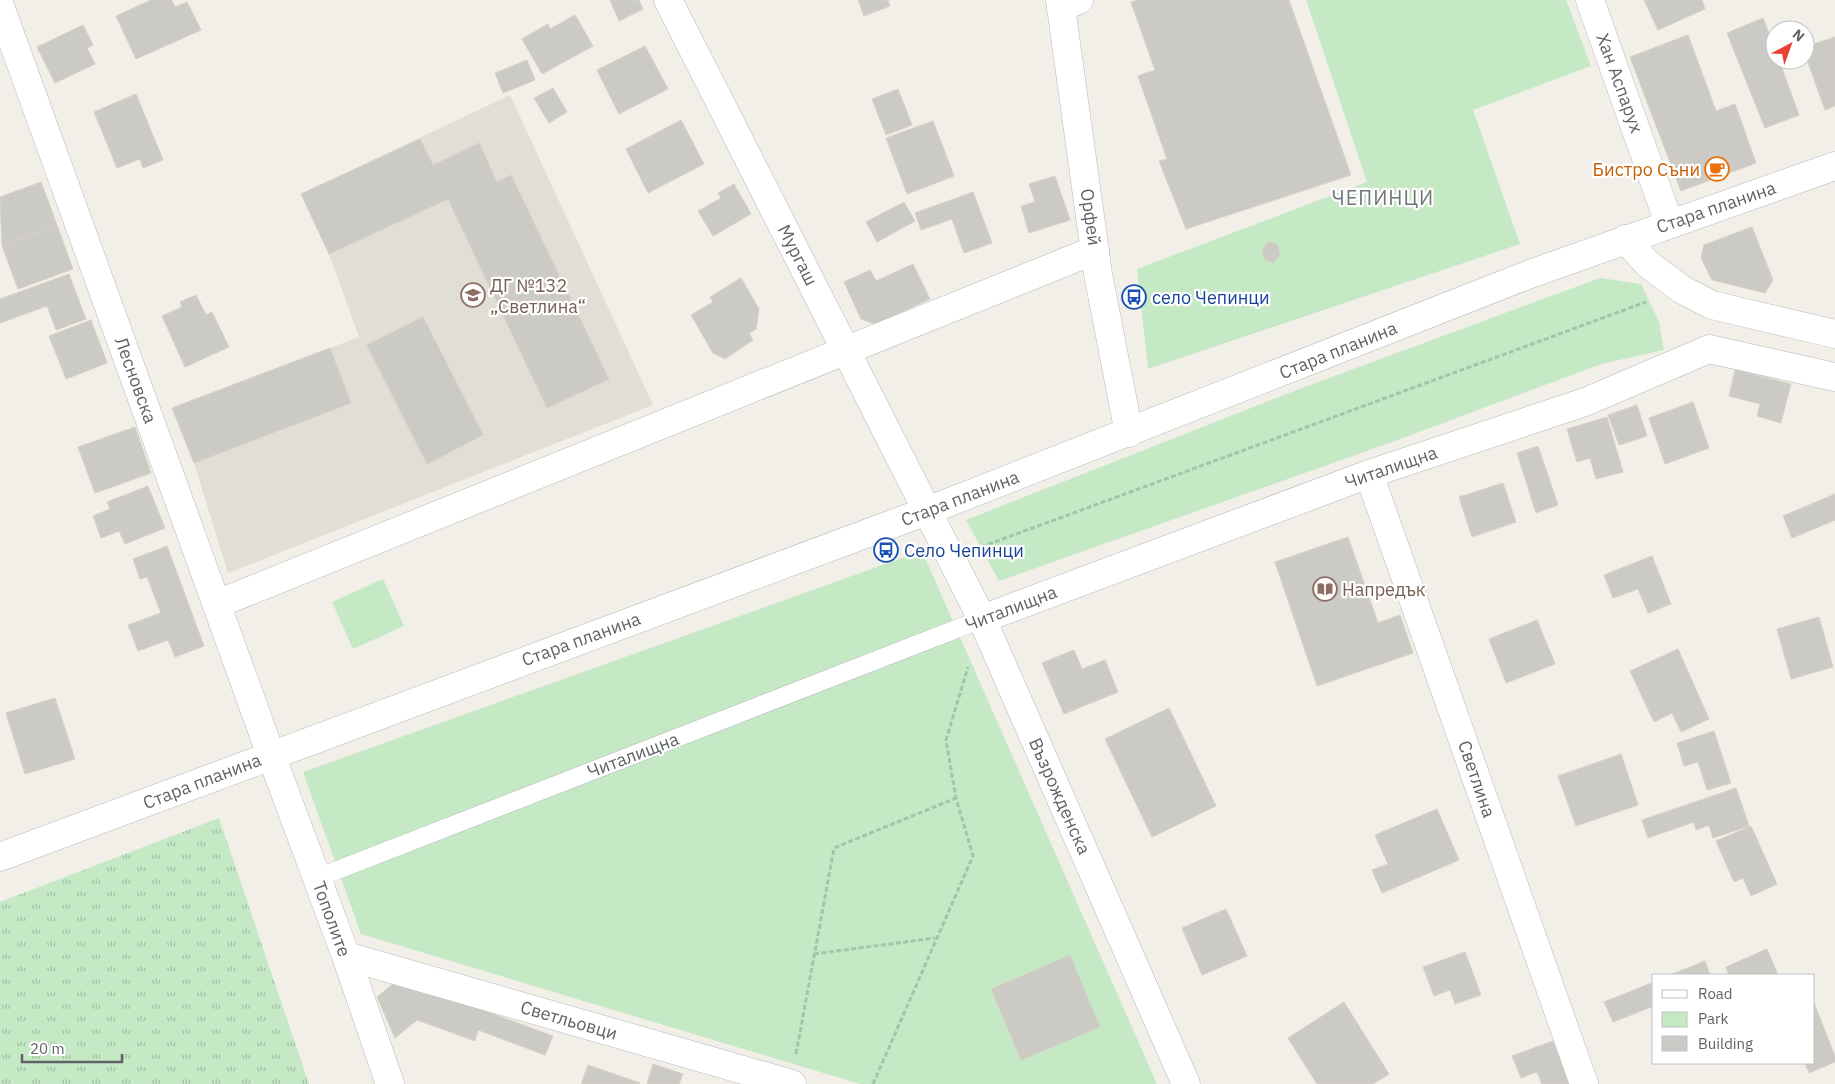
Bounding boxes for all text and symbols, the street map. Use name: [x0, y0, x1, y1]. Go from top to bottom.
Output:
north arrow: [1765, 20, 1815, 70]
text: N: [1789, 25, 1808, 45]
street label: Хан Аспарух: [1591, 30, 1649, 136]
cafe icon: Бистро Съни: [1704, 156, 1730, 182]
place label: Бистро Съни: [1593, 158, 1700, 181]
street label: Стара планина: [1653, 176, 1779, 238]
district label: ЧЕПИНЦИ: [1332, 184, 1434, 211]
street label: Орфей: [1076, 187, 1106, 247]
street label: Мургаш: [773, 221, 823, 289]
place label: ДГ №132 „Светлина“: [490, 274, 586, 318]
school or university icon: ДГ №132 „Светлина“: [460, 282, 486, 308]
bus stop icon: село Чепинци: [1121, 284, 1147, 310]
place label: село Чепинци: [1152, 286, 1270, 309]
street label: Стара планина: [1276, 316, 1401, 384]
street label: Лесновска: [110, 334, 162, 427]
street label: Читалищна: [1342, 440, 1441, 494]
street label: Стара планина: [898, 465, 1023, 531]
bus stop icon: Село Чепинци: [873, 537, 899, 563]
place label: Село Чепинци: [904, 539, 1024, 562]
library icon: Напредък: [1312, 576, 1338, 602]
place label: Напредък: [1342, 578, 1426, 601]
street label: Читалищна: [962, 580, 1060, 636]
street label: Стара планина: [518, 607, 644, 671]
street label: Читалищна: [584, 727, 682, 783]
street label: Възрожденска: [1024, 734, 1096, 858]
street label: Светлина: [1453, 737, 1501, 821]
street label: Стара планина: [140, 748, 265, 814]
street label: Тополите: [308, 878, 356, 960]
legend: [1652, 974, 1815, 1064]
text: Road: [1698, 984, 1733, 1003]
street label: Светльовци: [518, 995, 620, 1045]
text: Park: [1698, 1009, 1728, 1028]
scale bar: [22, 1032, 122, 1064]
text: Building: [1698, 1034, 1753, 1053]
text: 20 m: [30, 1039, 65, 1058]

